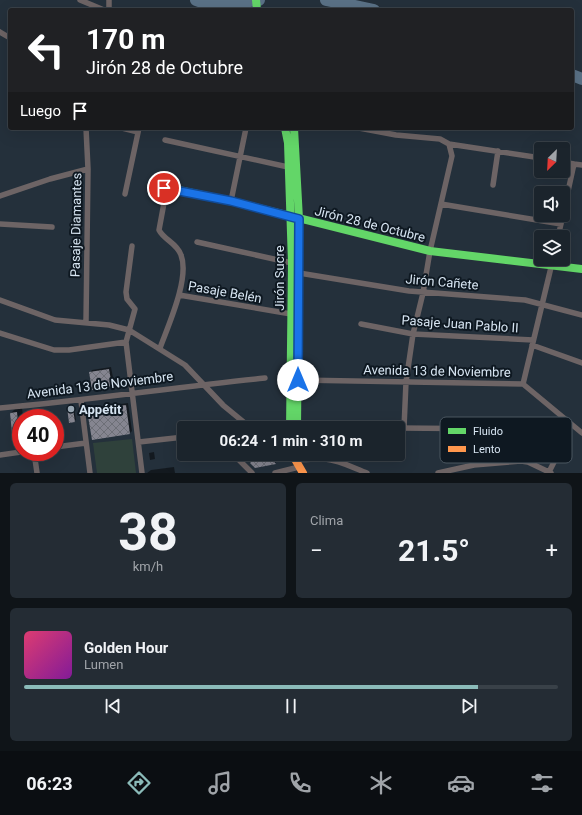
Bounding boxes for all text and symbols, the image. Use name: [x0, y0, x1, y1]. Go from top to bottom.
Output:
text: 170 m: [86, 23, 165, 56]
icon: left: [20, 24, 72, 76]
text: Jirón 28 de Octubre: [86, 57, 243, 78]
icon: arrive: [69, 100, 91, 122]
text: Luego: [20, 102, 61, 120]
north arrow: [534, 142, 570, 178]
map controls: [534, 142, 570, 266]
pin: [147, 171, 181, 205]
street label: Pasaje Diamantes: [68, 172, 84, 277]
icon: arrive: [153, 177, 175, 199]
button: sound: [534, 186, 570, 222]
street label: Jirón 28 de Octubre: [313, 203, 427, 245]
button: layers: [534, 230, 570, 266]
street label: Jirón Sucre: [272, 245, 287, 311]
street label: Jirón Cañete: [405, 271, 479, 293]
street label: Pasaje Belén: [187, 278, 263, 306]
street label: Pasaje Juan Pablo II: [401, 312, 519, 336]
position arrow: [277, 359, 319, 401]
street label: Avenida 13 de Noviembre: [363, 362, 511, 380]
street label: Avenida 13 de Noviembre: [26, 369, 174, 401]
place label: Appétit: [79, 402, 122, 417]
marker: Appétit: [66, 404, 76, 414]
speed limit sign: 40: [12, 409, 64, 461]
legend: [440, 417, 572, 463]
text: Fluido: [473, 425, 503, 438]
text: 06:24 · 1 min · 310 m: [220, 432, 362, 450]
text: Lento: [473, 443, 501, 456]
text: 38: [118, 502, 178, 563]
text: Clima: [310, 513, 343, 528]
text: 21.5°: [398, 533, 470, 568]
text: −: [310, 538, 323, 563]
text: +: [546, 538, 558, 563]
text: km/h: [133, 559, 163, 574]
text: Golden Hour: [84, 639, 168, 657]
text: Lumen: [84, 657, 123, 672]
icon: previous: [102, 695, 124, 717]
icon: pause: [280, 695, 302, 717]
icon: next: [458, 695, 480, 717]
icon: directions: [125, 769, 153, 797]
icon: music: [206, 769, 234, 797]
icon: phone: [286, 769, 314, 797]
icon: climate: [367, 769, 395, 797]
icon: car: [447, 769, 475, 797]
icon: filters: [528, 769, 556, 797]
text: 06:23: [26, 773, 73, 794]

